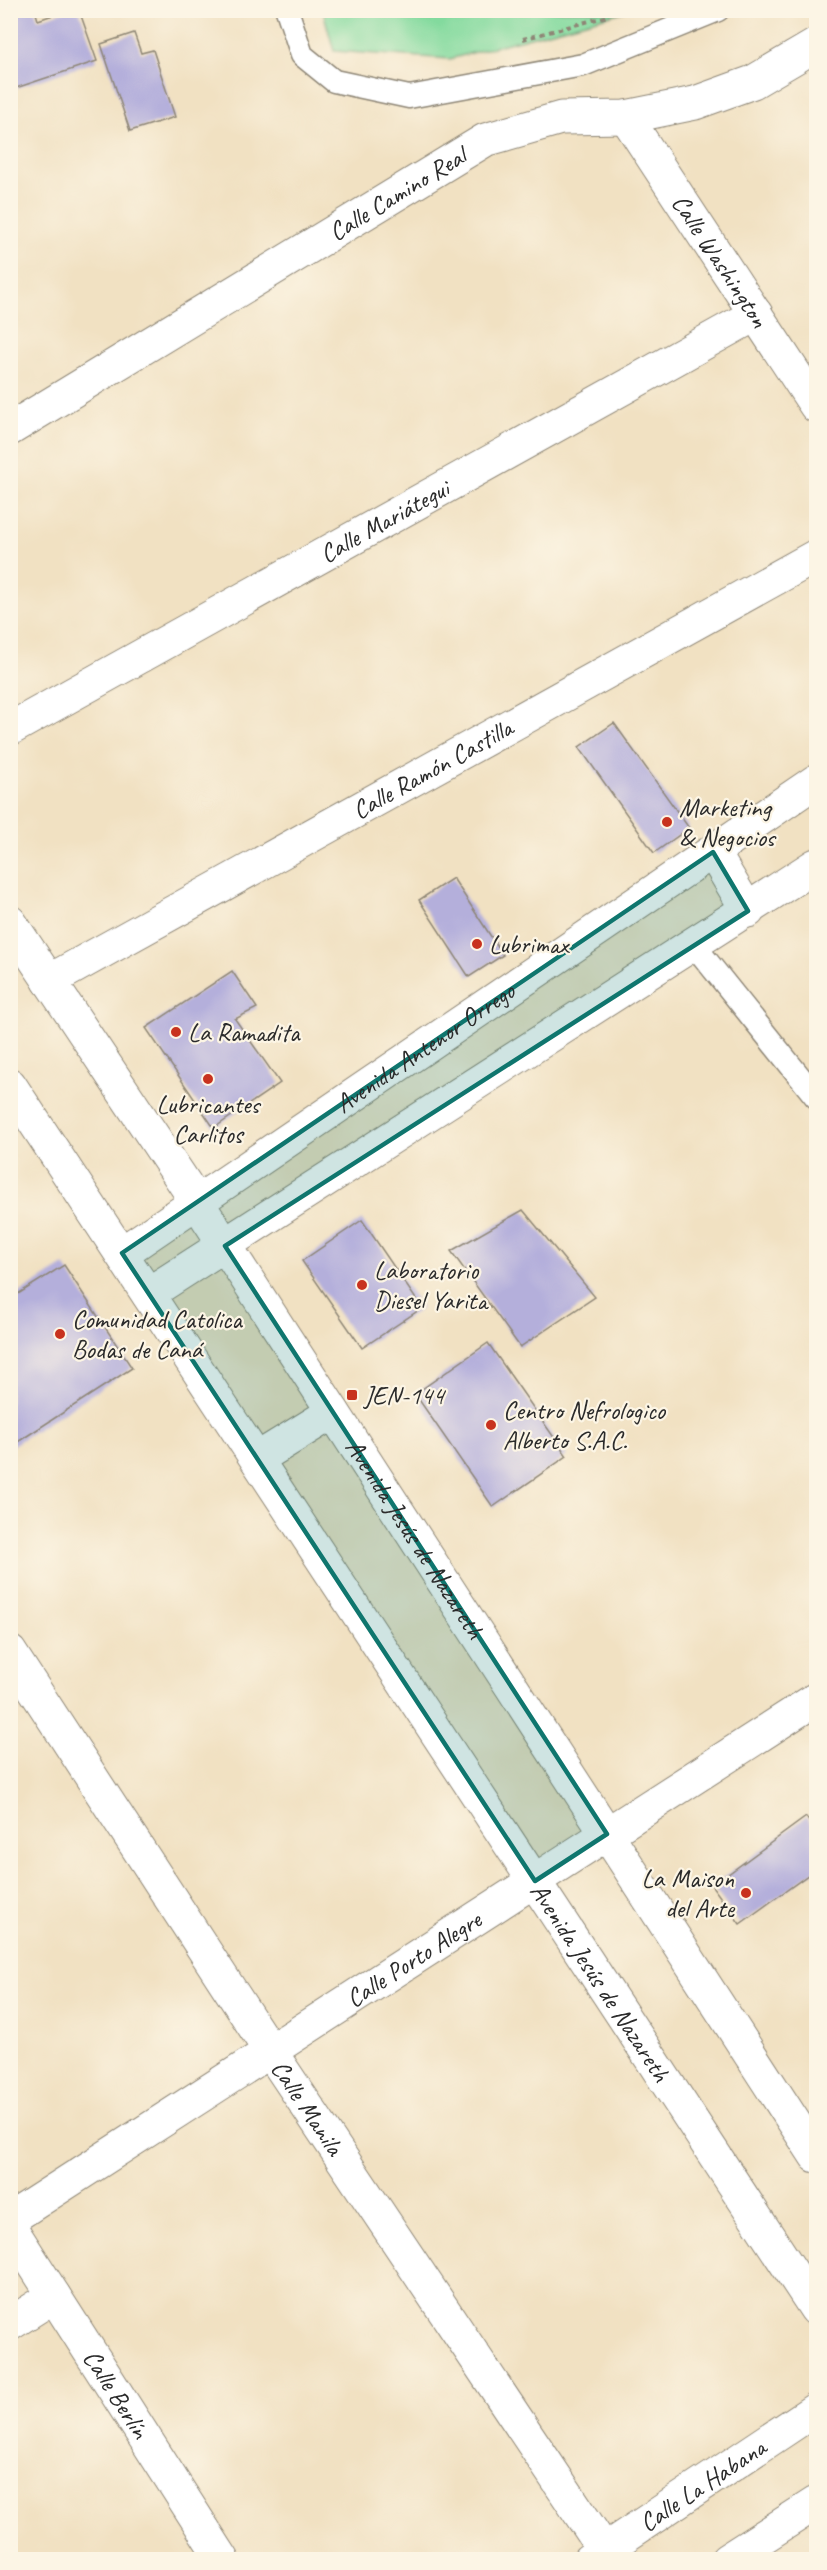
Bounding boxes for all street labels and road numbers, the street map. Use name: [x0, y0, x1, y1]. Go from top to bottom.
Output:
street label: Calle Camino Real: [322, 137, 476, 248]
street label: Calle Washington: [665, 188, 776, 334]
street label: Calle Mariátegui: [313, 470, 457, 570]
street label: Calle Ramón Castilla: [346, 710, 520, 826]
street label: Avenida Antenor Orrego: [328, 973, 522, 1120]
street label: Avenida Jesús de Nazareth: [339, 1432, 493, 1646]
street label: Avenida Jesús de Nazareth: [523, 1876, 679, 2089]
street label: Calle Porto Alegre: [339, 1902, 489, 2015]
street label: Calle Manila: [264, 2053, 352, 2163]
street label: Calle Berlín: [76, 2343, 158, 2446]
street label: Calle La Habana: [633, 2429, 774, 2539]

